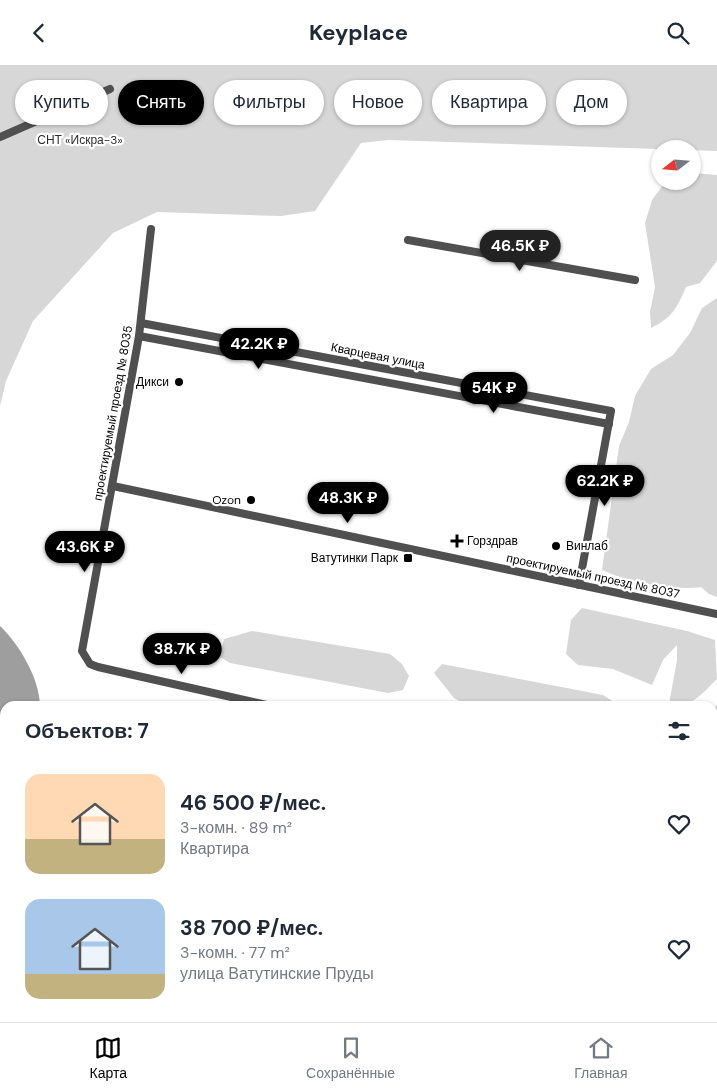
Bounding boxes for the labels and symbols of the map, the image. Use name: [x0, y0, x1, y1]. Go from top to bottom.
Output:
park label: СНТ «Искра-3»: [37, 132, 123, 148]
north arrow: [651, 140, 701, 190]
pin: 46.5K ₽: [474, 229, 566, 272]
street label: проектируемый проезд № 8035: [90, 324, 136, 502]
pin: 42.2K ₽: [213, 327, 305, 370]
street label: Кварцевая улица: [330, 339, 427, 373]
pin: 54K ₽: [459, 371, 529, 414]
place label: Дикси: [136, 374, 169, 390]
marker: Дикси: [173, 376, 185, 388]
pin: 62.2K ₽: [559, 465, 651, 507]
pin: 48.3K ₽: [302, 481, 394, 524]
place label: Ozon: [212, 492, 241, 508]
marker: Ozon: [245, 494, 257, 506]
pin: 43.6K ₽: [39, 531, 131, 573]
place label: Горздрав: [467, 533, 518, 549]
marker: Горздрав: [451, 535, 463, 547]
place label: Винлаб: [566, 538, 608, 554]
marker: Винлаб: [550, 540, 562, 552]
place label: Ватутинки Парк: [311, 550, 399, 566]
street label: проектируемый проезд № 8037: [505, 550, 681, 602]
marker: Ватутинки Парк: [402, 552, 414, 564]
pin: 38.7K ₽: [136, 633, 228, 675]

